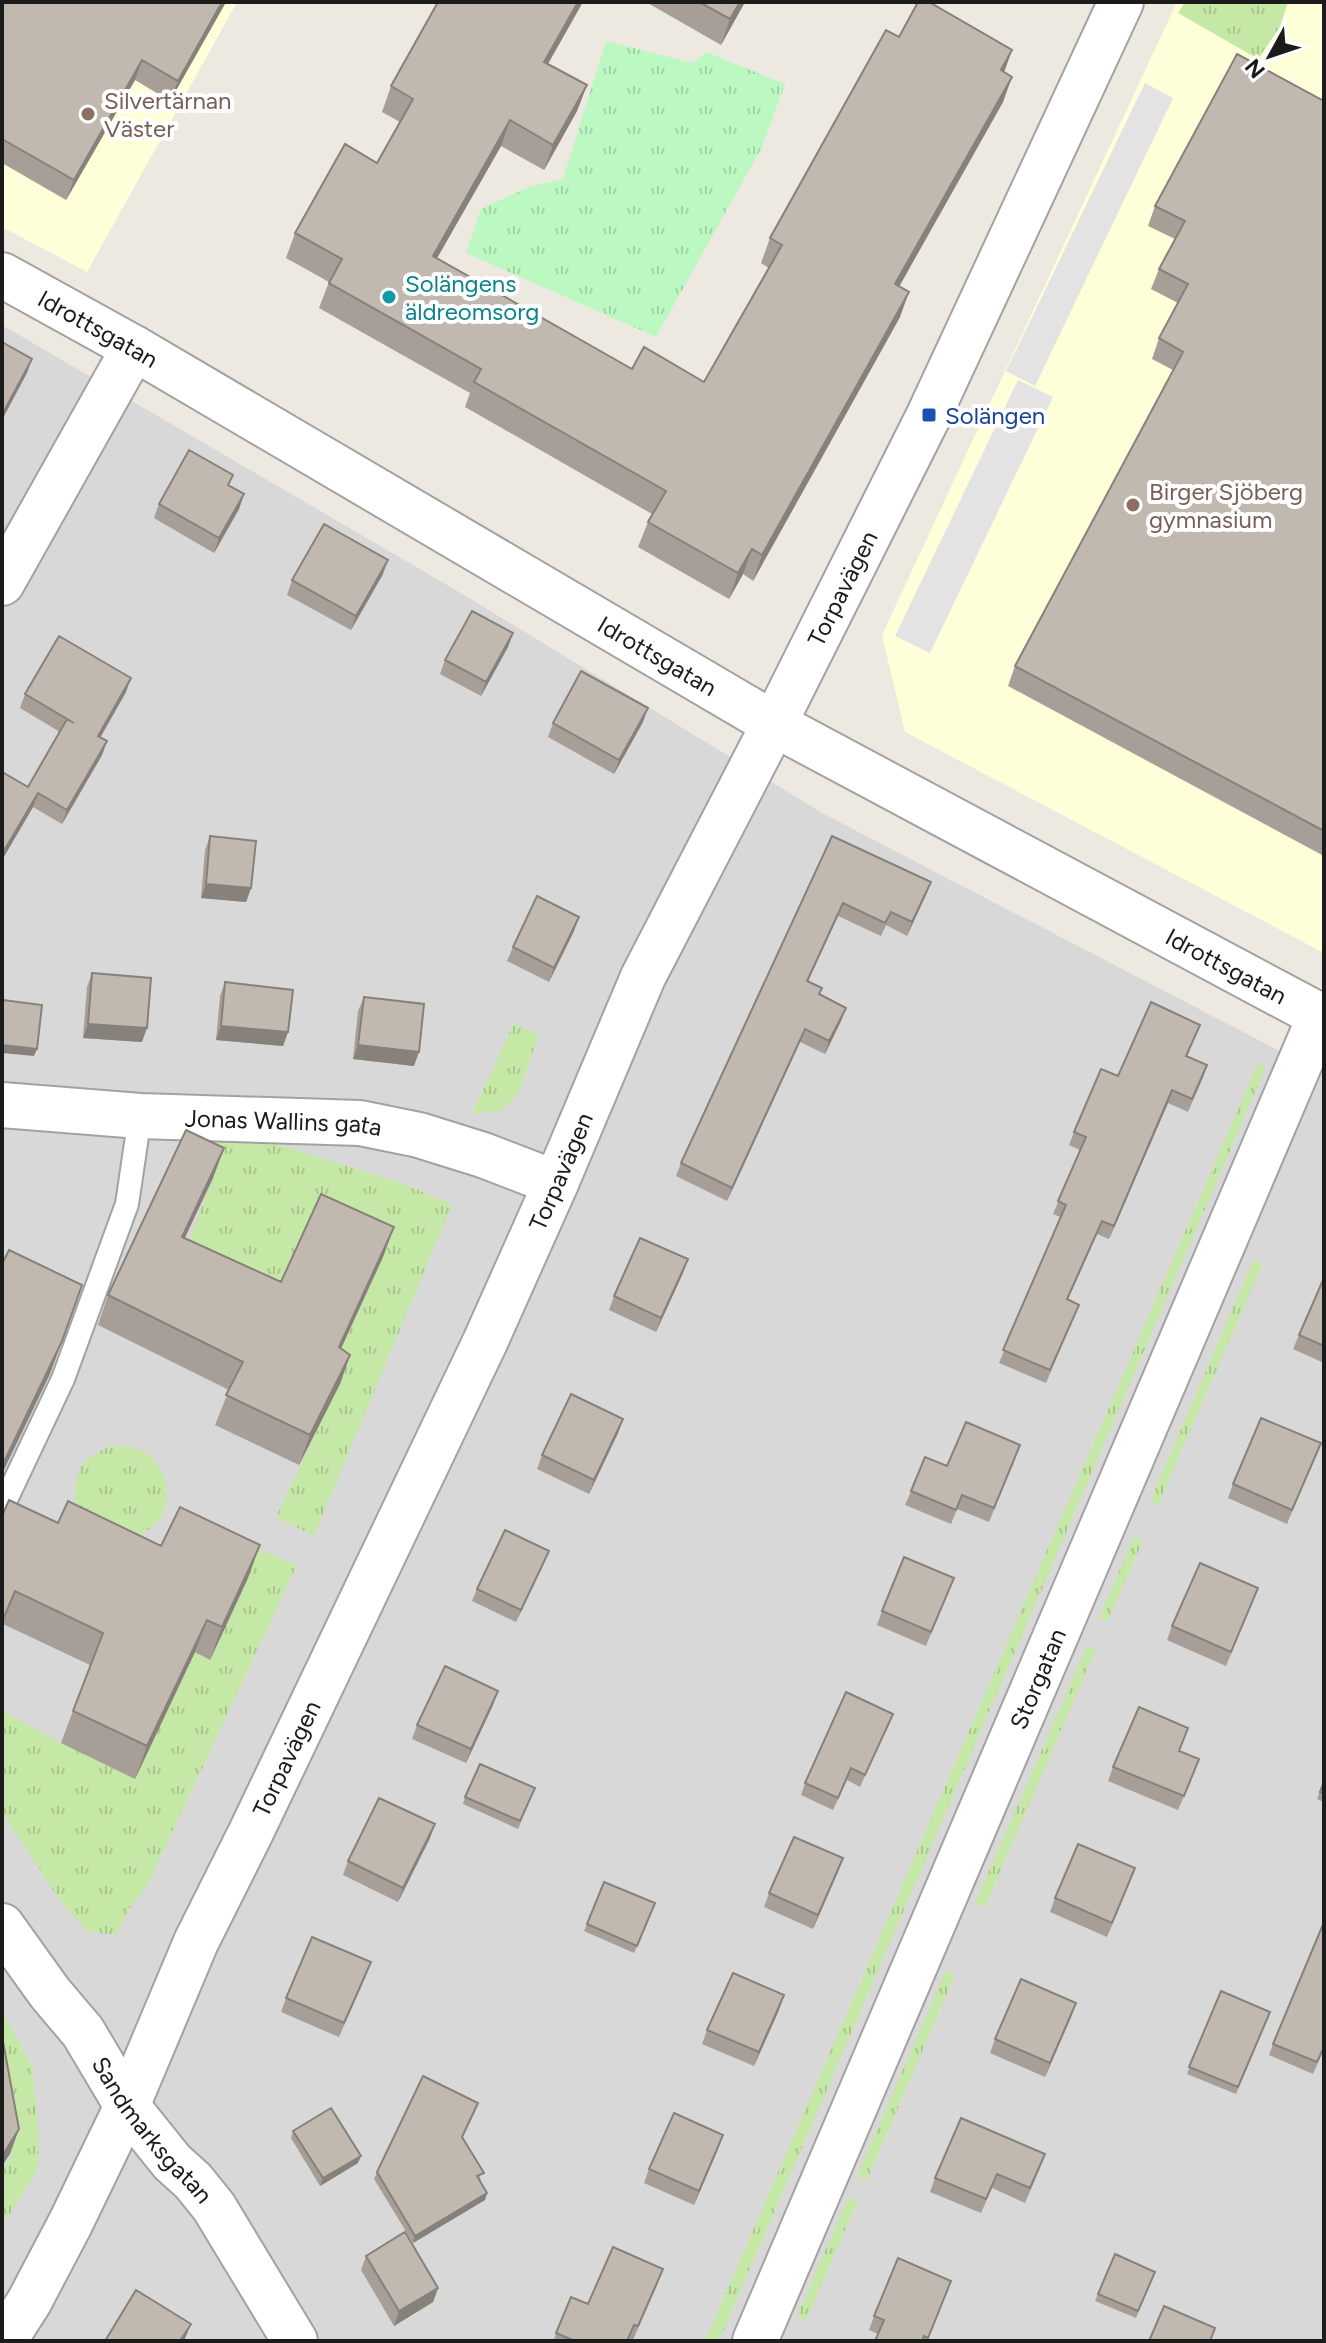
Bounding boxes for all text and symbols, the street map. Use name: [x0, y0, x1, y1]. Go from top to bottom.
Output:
north arrow: [1230, 16, 1310, 96]
text: N: [1239, 53, 1271, 84]
place label: Silvertärnan Väster: [104, 86, 231, 143]
marker: Silvertärnan Väster: [79, 105, 97, 123]
place label: Solängens äldreomsorg: [405, 269, 539, 326]
street label: Idrottsgatan: [33, 283, 163, 373]
marker: Solängens äldreomsorg: [380, 288, 398, 306]
place label: Solängen: [945, 401, 1045, 430]
marker: Solängen: [920, 406, 938, 424]
place label: Birger Sjöberg gymnasium: [1149, 477, 1303, 534]
marker: Birger Sjöberg gymnasium: [1124, 496, 1142, 514]
street label: Torpavägen: [801, 526, 883, 651]
street label: Idrottsgatan: [593, 609, 722, 702]
street label: Idrottsgatan: [1161, 922, 1292, 1010]
street label: Jonas Wallins gata: [184, 1103, 385, 1142]
street label: Torpavägen: [522, 1108, 599, 1235]
street label: Storgatan: [1003, 1624, 1072, 1734]
street label: Torpavägen: [246, 1696, 326, 1821]
street label: Sandmarksgatan: [86, 2051, 219, 2209]

